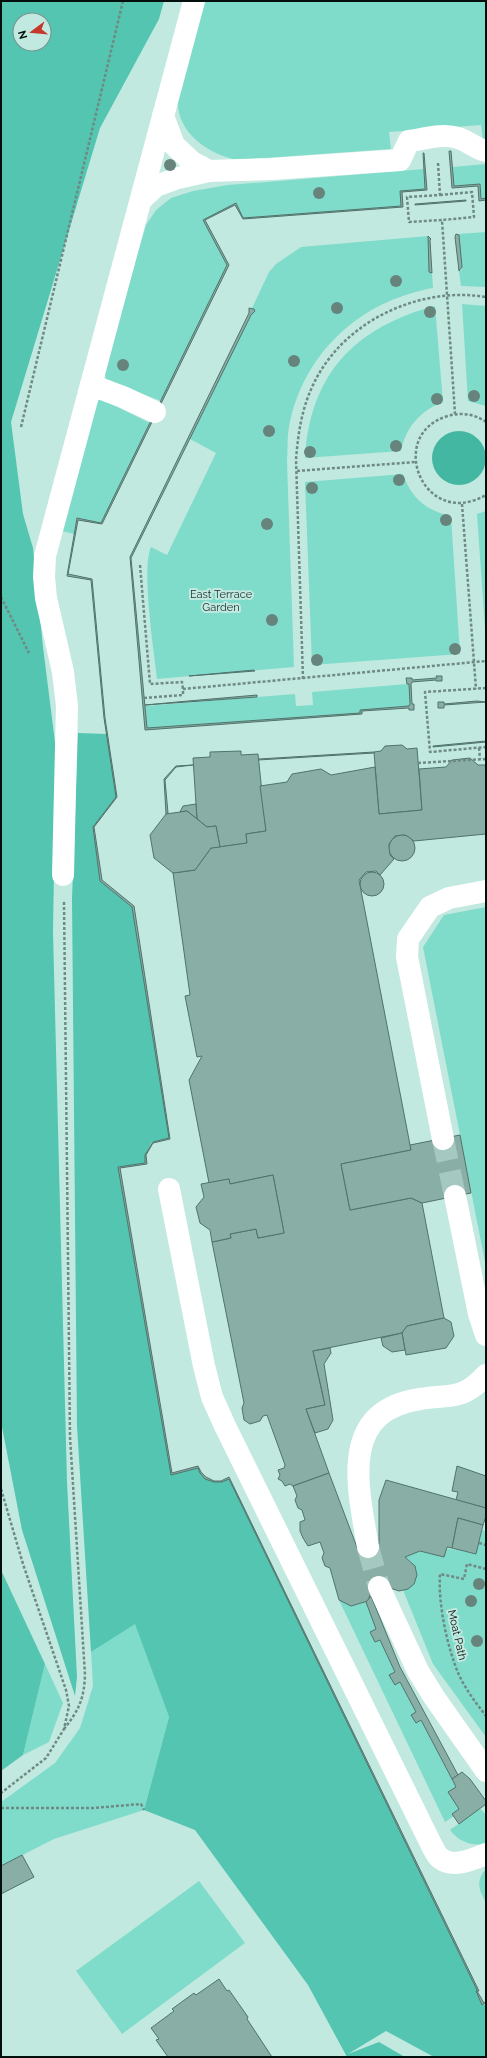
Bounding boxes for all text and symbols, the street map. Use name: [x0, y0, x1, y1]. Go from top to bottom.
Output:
north arrow: [12, 12, 52, 52]
text: N: [15, 29, 30, 40]
park label: East Terrace Garden: [190, 588, 253, 614]
street label: Moat Path: [445, 1609, 469, 1661]

